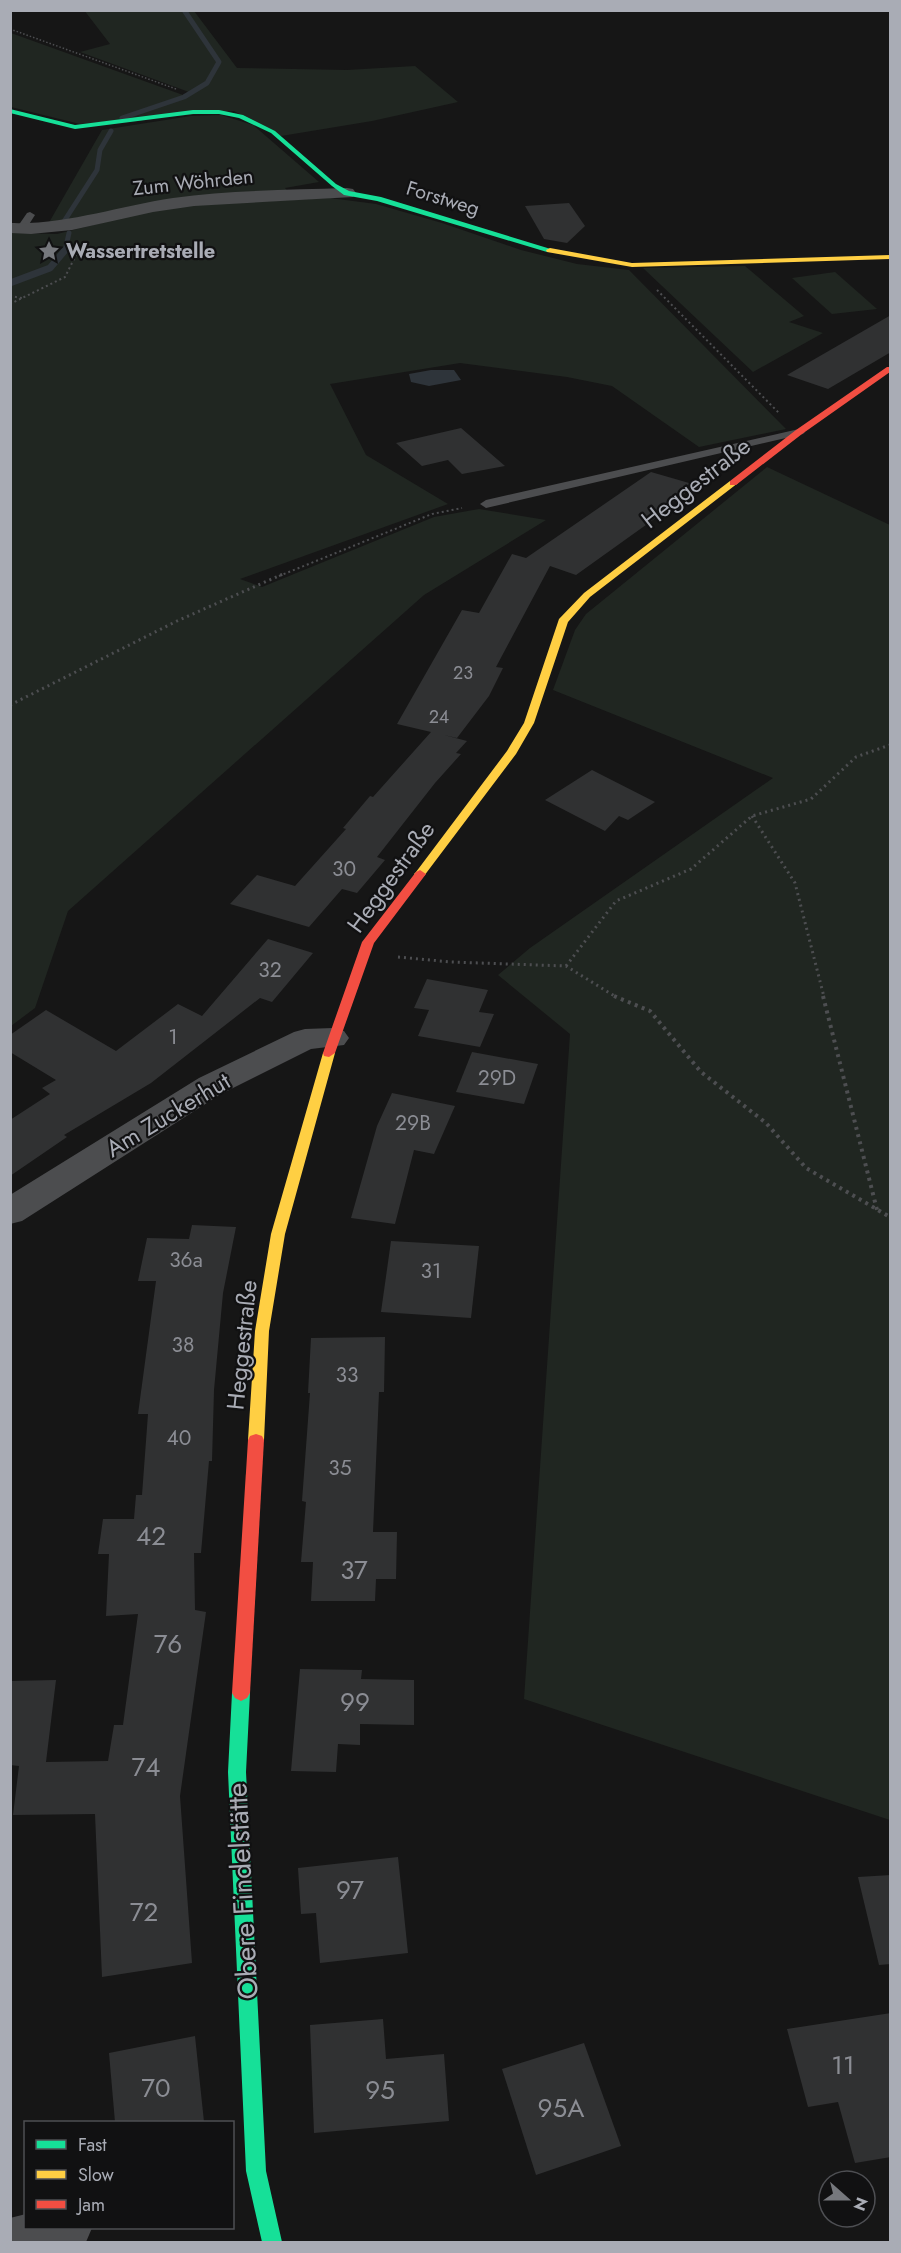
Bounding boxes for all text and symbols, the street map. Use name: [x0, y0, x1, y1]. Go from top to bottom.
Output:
street label: Zum Wöhrden: [131, 162, 255, 203]
street label: Forstweg: [403, 174, 483, 223]
place label: Wassertretstelle: [66, 237, 215, 266]
place icon: Wassertretstelle: [37, 239, 61, 263]
street label: Heggestraße: [634, 429, 758, 537]
house number: 23: [453, 660, 473, 686]
house number: 24: [429, 704, 449, 730]
street label: Heggestraße: [338, 814, 443, 940]
house number: 30: [332, 854, 356, 884]
house number: 32: [258, 955, 282, 985]
house number: 1: [168, 1022, 178, 1052]
street label: Am Zuckerhut: [99, 1063, 237, 1166]
house number: 29D: [478, 1063, 516, 1093]
house number: 29B: [395, 1108, 431, 1138]
house number: 36a: [169, 1245, 203, 1275]
house number: 31: [421, 1256, 441, 1286]
street label: Heggestraße: [217, 1278, 266, 1412]
house number: 38: [172, 1330, 194, 1360]
house number: 33: [336, 1360, 358, 1390]
house number: 40: [167, 1423, 191, 1453]
house number: 35: [328, 1453, 352, 1483]
house number: 42: [136, 1517, 166, 1555]
house number: 37: [340, 1551, 368, 1589]
house number: 76: [154, 1625, 182, 1663]
house number: 99: [340, 1683, 370, 1721]
house number: 74: [132, 1748, 160, 1786]
street label: Obere Findelstätte: [216, 1782, 269, 2000]
house number: 97: [336, 1871, 364, 1909]
house number: 72: [130, 1893, 158, 1931]
house number: 11: [831, 2046, 855, 2084]
house number: 70: [141, 2069, 171, 2107]
house number: 95: [365, 2071, 395, 2109]
house number: 95A: [538, 2089, 585, 2127]
legend: [24, 2121, 234, 2229]
text: Fast: [78, 2132, 107, 2158]
text: Slow: [78, 2162, 115, 2188]
north arrow: [817, 2169, 877, 2229]
text: Jam: [76, 2192, 105, 2218]
text: N: [848, 2194, 874, 2214]

